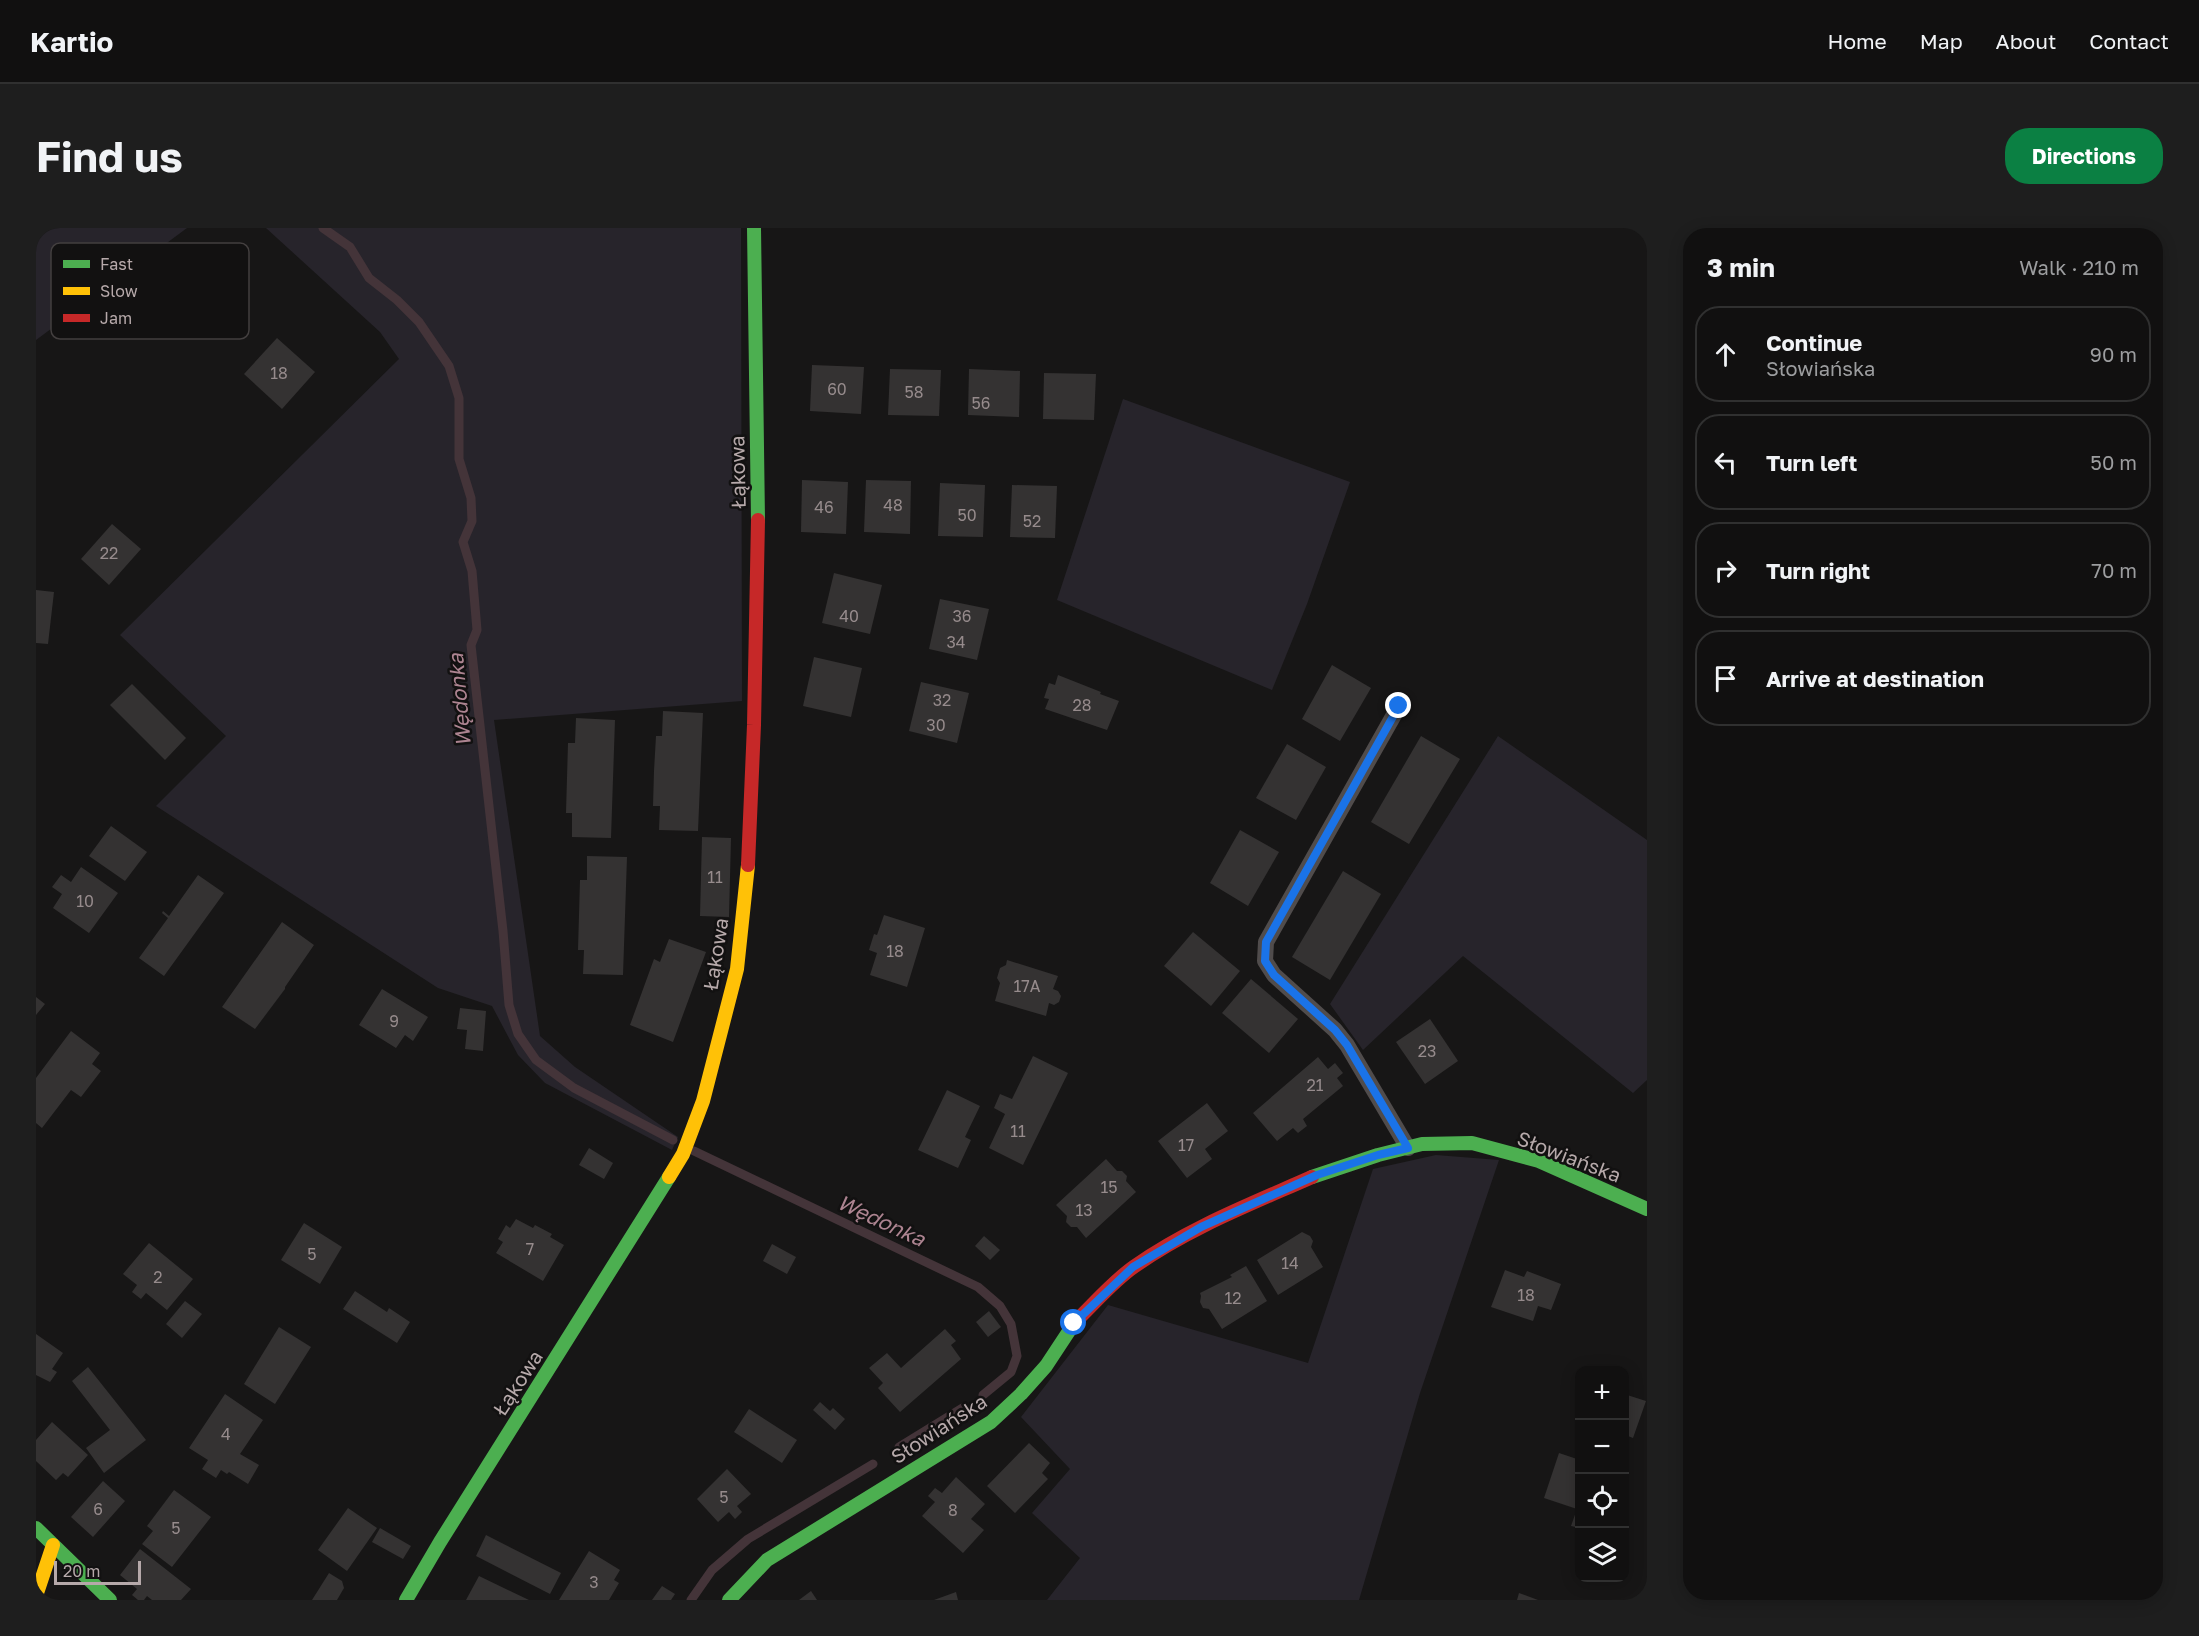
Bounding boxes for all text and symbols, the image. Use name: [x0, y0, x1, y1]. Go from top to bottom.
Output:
text: Kartio: [30, 25, 113, 58]
text: Home: [1827, 28, 1887, 54]
text: Map: [1920, 28, 1963, 54]
text: About: [1996, 28, 2056, 54]
text: Contact: [2089, 28, 2169, 54]
button: Directions: [2005, 128, 2163, 184]
text: Find us: [36, 131, 183, 181]
legend: [51, 243, 249, 339]
text: 3 min: [1707, 252, 1775, 283]
text: Fast: [100, 254, 133, 274]
text: Walk · 210 m: [2019, 255, 2139, 279]
text: Slow: [100, 281, 138, 301]
text: Jam: [100, 308, 132, 328]
text: Continue: [1766, 329, 1862, 356]
icon: ahead: [1709, 338, 1742, 371]
text: 90 m: [2090, 342, 2137, 366]
text: Słowiańska: [1766, 356, 1875, 380]
house number: 18: [270, 363, 288, 383]
house number: 60: [827, 379, 847, 399]
house number: 58: [904, 382, 924, 402]
house number: 56: [972, 393, 990, 413]
street label: Łąkowa: [724, 435, 750, 509]
icon: left: [1709, 446, 1742, 479]
text: Turn left: [1766, 449, 1857, 476]
text: 50 m: [2090, 450, 2137, 474]
house number: 48: [883, 495, 903, 515]
house number: 46: [814, 497, 834, 517]
house number: 50: [957, 505, 977, 525]
house number: 52: [1023, 511, 1041, 531]
house number: 22: [100, 543, 118, 563]
icon: right: [1709, 554, 1742, 587]
text: Turn right: [1766, 557, 1870, 584]
text: 70 m: [2091, 558, 2137, 582]
house number: 40: [839, 606, 859, 626]
house number: 36: [952, 606, 972, 626]
house number: 34: [946, 632, 966, 652]
water label: Wędonka: [442, 651, 476, 748]
icon: arrive: [1709, 662, 1742, 695]
text: Arrive at destination: [1766, 665, 1984, 692]
house number: 32: [933, 690, 951, 710]
route end: [1385, 692, 1411, 718]
house number: 28: [1072, 695, 1092, 715]
house number: 30: [926, 715, 946, 735]
house number: 11: [707, 867, 723, 887]
house number: 10: [76, 891, 94, 911]
street label: Łąkowa: [697, 916, 733, 992]
house number: 18: [886, 941, 904, 961]
house number: 17A: [1014, 976, 1041, 996]
house number: 9: [389, 1011, 399, 1031]
house number: 23: [1418, 1041, 1436, 1061]
house number: 21: [1306, 1075, 1324, 1095]
house number: 11: [1010, 1121, 1026, 1141]
street label: Słowiańska: [1514, 1125, 1625, 1187]
house number: 17: [1178, 1135, 1194, 1155]
house number: 15: [1100, 1177, 1118, 1197]
water label: Wędonka: [834, 1189, 930, 1252]
house number: 13: [1075, 1200, 1093, 1220]
house number: 7: [526, 1239, 534, 1259]
house number: 5: [307, 1244, 317, 1264]
house number: 14: [1281, 1253, 1299, 1273]
house number: 2: [153, 1267, 163, 1287]
house number: 18: [1517, 1285, 1535, 1305]
house number: 12: [1224, 1288, 1242, 1308]
route start: [1060, 1309, 1086, 1335]
street label: Łąkowa: [487, 1345, 547, 1420]
map controls: [1575, 1366, 1629, 1582]
button: +: [1575, 1366, 1629, 1420]
street label: Słowiańska: [886, 1388, 991, 1468]
button: −: [1575, 1420, 1629, 1474]
house number: 4: [221, 1424, 231, 1444]
button: locate: [1575, 1474, 1629, 1528]
house number: 5: [719, 1487, 729, 1507]
house number: 6: [93, 1499, 103, 1519]
house number: 8: [948, 1500, 958, 1520]
house number: 5: [171, 1518, 181, 1538]
button: layers: [1575, 1528, 1629, 1582]
scale bar: [54, 1558, 141, 1586]
text: 20 m: [63, 1561, 100, 1581]
house number: 3: [589, 1572, 599, 1592]

